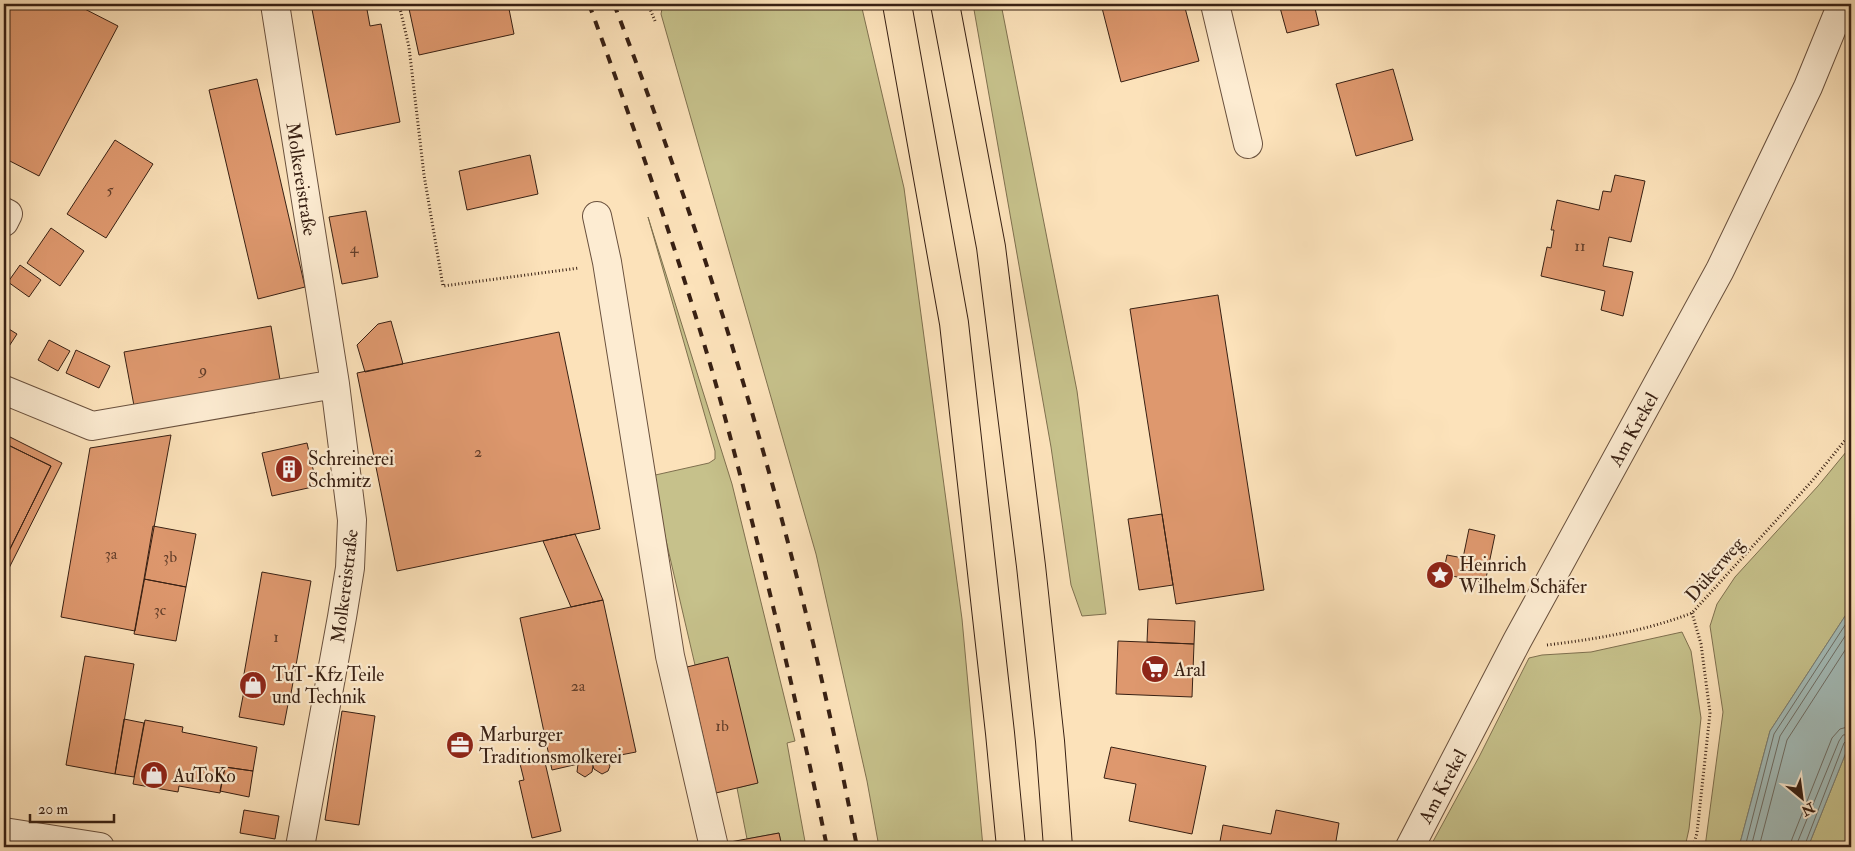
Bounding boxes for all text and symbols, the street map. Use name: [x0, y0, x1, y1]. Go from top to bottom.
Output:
street label: Molkereistraße: [280, 121, 322, 238]
house number: 5: [106, 180, 114, 200]
house number: 11: [1574, 236, 1586, 256]
house number: 4: [350, 238, 360, 258]
house number: 9: [198, 360, 207, 380]
street label: Am Krekel: [1603, 388, 1664, 471]
house number: 2: [474, 442, 482, 462]
place label: Schreinerei Schmitz: [308, 447, 394, 493]
building icon: Schreinerei Schmitz: [274, 454, 304, 484]
street label: Molkereistraße: [326, 528, 364, 644]
street label: Dükerweg: [1680, 532, 1750, 607]
house number: 3a: [105, 544, 118, 564]
house number: 3b: [163, 547, 177, 567]
place label: Heinrich Wilhelm Schäfer: [1458, 553, 1587, 599]
place icon: Heinrich Wilhelm Schäfer: [1425, 560, 1455, 590]
house number: 3c: [154, 600, 167, 620]
house number: 1: [273, 627, 279, 647]
supermarket icon: Aral: [1140, 654, 1170, 684]
place label: Aral: [1173, 658, 1206, 682]
place label: TuT-Kfz Teile und Technik: [272, 663, 384, 709]
shop icon: TuT-Kfz Teile und Technik: [238, 670, 268, 700]
house number: 2a: [571, 676, 586, 696]
house number: 1b: [715, 716, 729, 736]
place label: Marburger Traditionsmolkerei: [479, 723, 622, 769]
office icon: Marburger Traditionsmolkerei: [445, 730, 475, 760]
street label: Am Krekel: [1413, 745, 1472, 829]
shop icon: AuToKo: [139, 760, 169, 790]
place label: AuToKo: [172, 764, 236, 788]
north arrow: [1778, 774, 1828, 824]
scale bar: [30, 791, 114, 823]
text: N: [1798, 798, 1819, 820]
text: 20 m: [38, 800, 68, 819]

